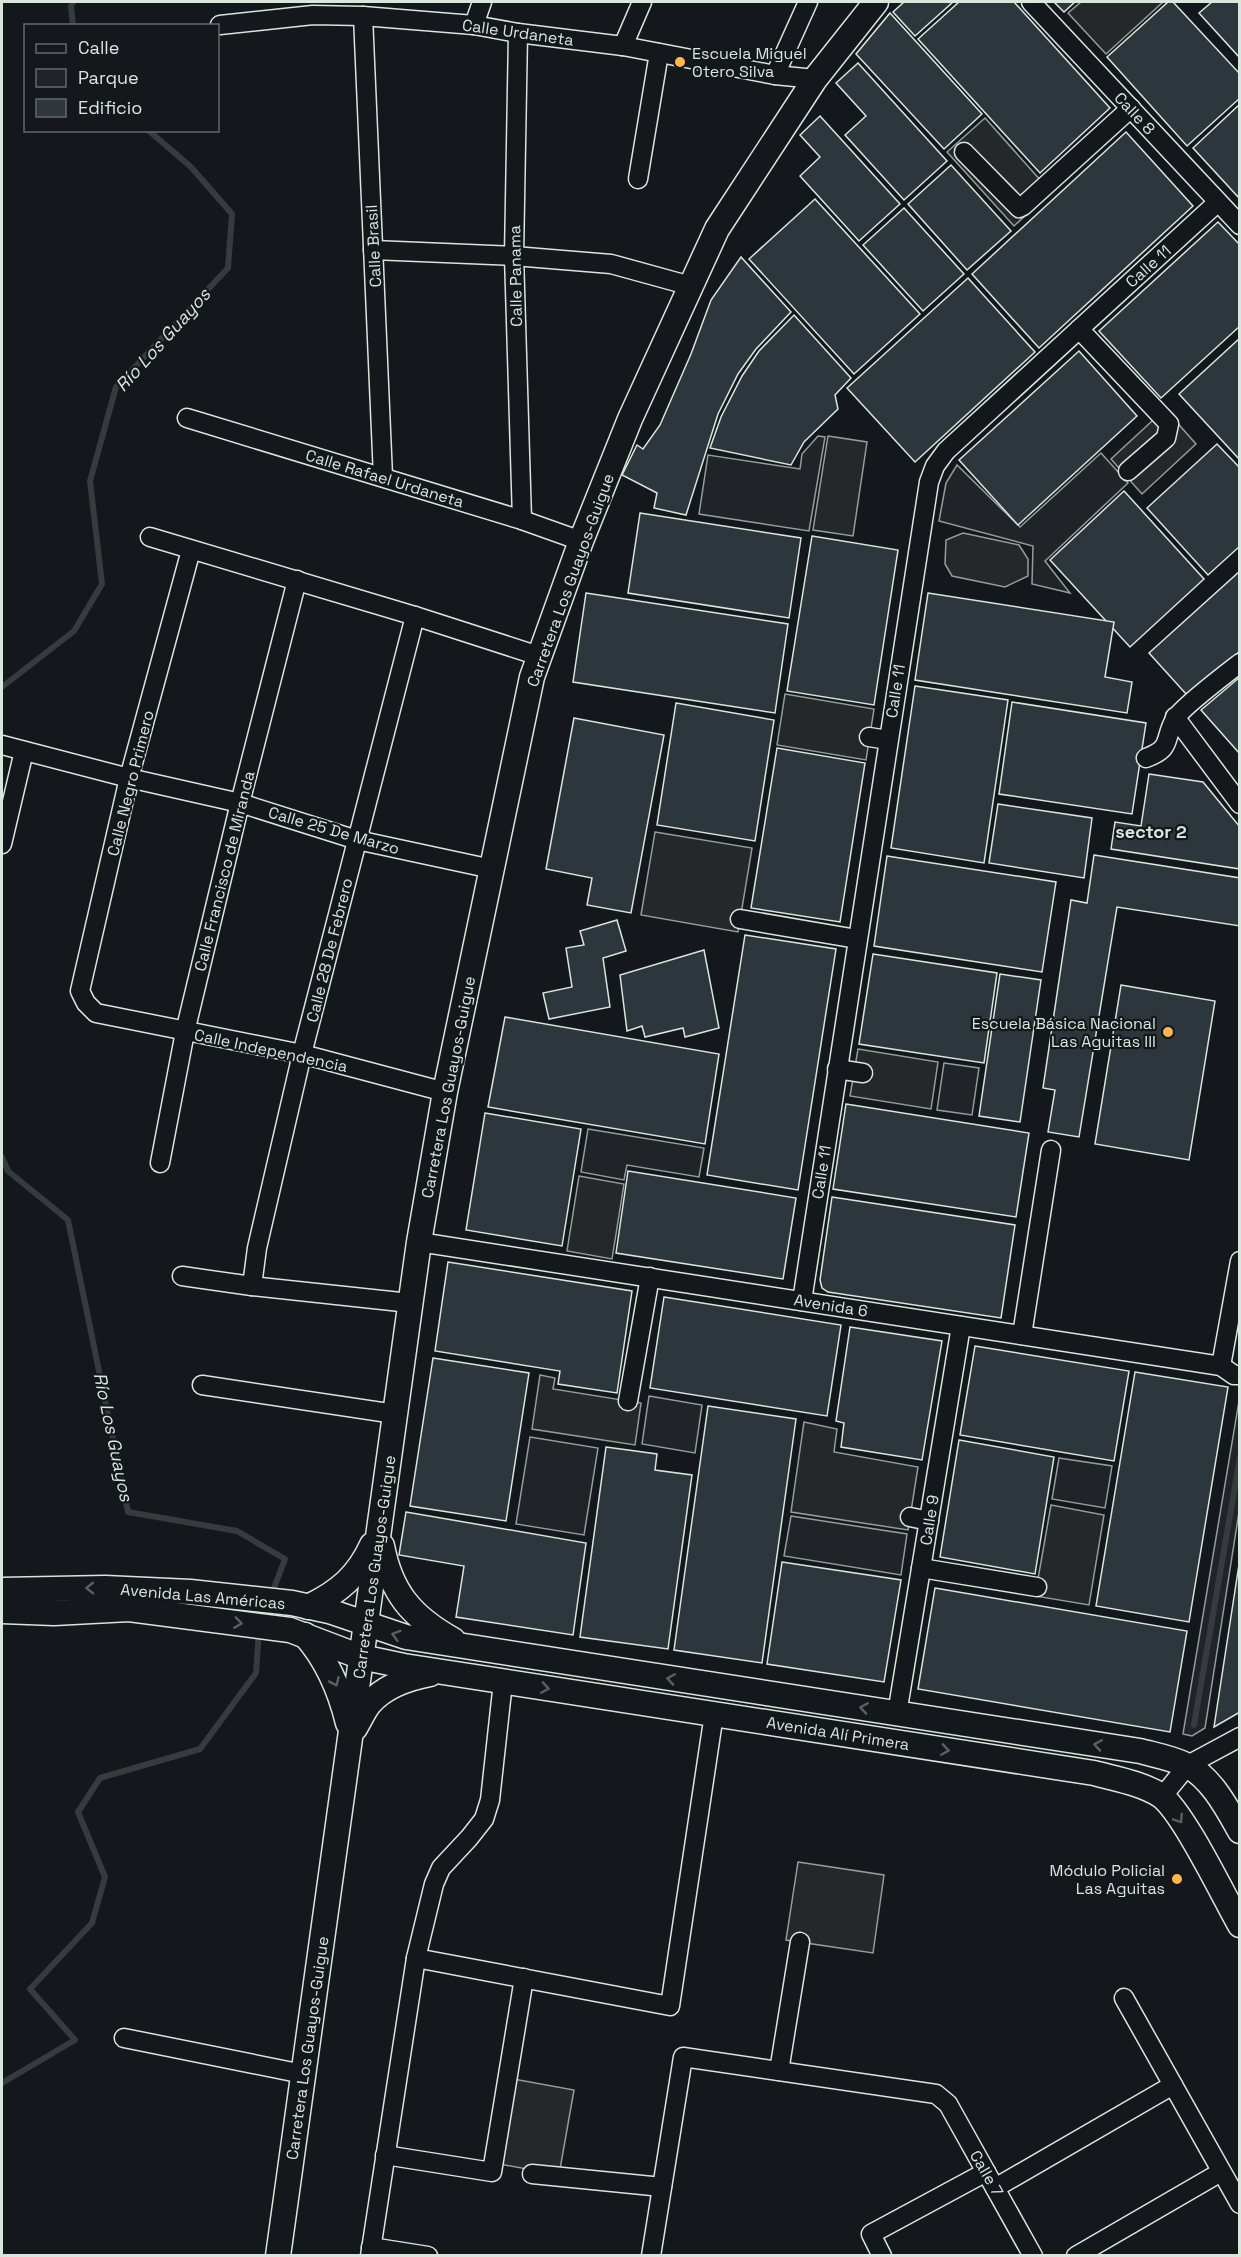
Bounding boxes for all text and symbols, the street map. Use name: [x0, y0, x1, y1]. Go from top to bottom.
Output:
street label: Calle Urdaneta: [461, 14, 575, 51]
legend: [24, 24, 219, 132]
text: Calle: [78, 36, 119, 59]
place label: Escuela Miguel Otero Silva: [692, 43, 807, 82]
marker: Escuela Miguel Otero Silva: [673, 55, 687, 69]
text: Parque: [78, 66, 139, 89]
street label: Calle 8: [1110, 88, 1160, 139]
text: Edificio: [78, 96, 142, 119]
street label: Calle Brasil: [361, 204, 386, 288]
street label: Calle Panama: [504, 225, 527, 327]
street label: Calle 11: [1121, 240, 1176, 292]
water label: Río Los Guayos: [110, 283, 215, 396]
street label: Calle Rafael Urdaneta: [303, 444, 467, 513]
street label: Carretera Los Guayos-Guigue: [522, 471, 619, 690]
street label: Calle 11: [881, 663, 910, 720]
street label: Calle Negro Primero: [102, 708, 159, 858]
street label: Calle Francisco de Miranda: [189, 769, 260, 973]
street label: Calle 25 De Marzo: [266, 802, 402, 859]
district label: sector 2: [1115, 820, 1187, 843]
street label: Calle 28 De Febrero: [301, 876, 358, 1024]
street label: Carretera Los Guayos-Guigue: [417, 974, 480, 1200]
place label: Escuela Básica Nacional Las Aguitas III: [972, 1013, 1156, 1052]
street label: Calle Independencia: [192, 1024, 349, 1077]
marker: Escuela Básica Nacional Las Aguitas III: [1161, 1025, 1175, 1039]
street label: Calle 11: [807, 1144, 836, 1201]
street label: Avenida 6: [792, 1289, 869, 1322]
water label: Río Los Guayos: [89, 1370, 138, 1504]
street label: Carretera Los Guayos-Guigue: [348, 1454, 401, 1680]
street label: Calle 9: [915, 1493, 944, 1547]
street label: Avenida Las Américas: [120, 1579, 286, 1614]
one-way arrow: [85, 1582, 94, 1595]
one-way arrow: [234, 1616, 243, 1629]
one-way arrow: [391, 1629, 401, 1642]
one-way arrow: [667, 1673, 676, 1685]
one-way arrow: [327, 1675, 339, 1686]
one-way arrow: [540, 1682, 549, 1694]
one-way arrow: [859, 1703, 869, 1715]
street label: Avenida Alí Primera: [765, 1712, 911, 1755]
one-way arrow: [1094, 1739, 1103, 1751]
one-way arrow: [940, 1743, 950, 1755]
one-way arrow: [1172, 1813, 1184, 1823]
place label: Módulo Policial Las Aguitas: [1050, 1860, 1165, 1899]
marker: Módulo Policial Las Aguitas: [1170, 1872, 1184, 1886]
street label: Carretera Los Guayos-Guigue: [281, 1935, 334, 2161]
street label: Calle 7: [965, 2146, 1008, 2200]

